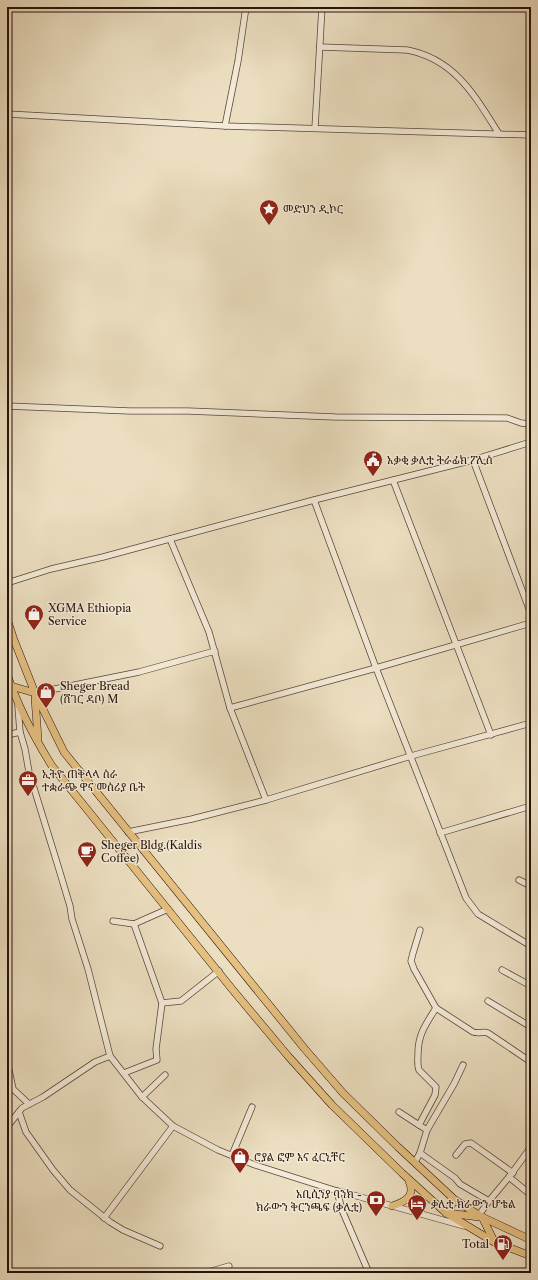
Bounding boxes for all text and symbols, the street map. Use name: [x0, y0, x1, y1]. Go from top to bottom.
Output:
place icon: መድህን ዲኮር: [258, 198, 280, 226]
place label: መድህን ዲኮር: [283, 202, 343, 216]
public building icon: አቃቂ ቃሊቲ ትራፊክ ፖሊስ: [362, 449, 384, 477]
place label: አቃቂ ቃሊቲ ትራፊክ ፖሊስ: [387, 453, 493, 467]
place label: XGMA Ethiopia Service: [47, 601, 131, 628]
shop icon: XGMA Ethiopia Service: [23, 603, 45, 631]
place label: Sheger Bread (ሸገር ዳቦ) M: [60, 679, 130, 706]
shop icon: Sheger Bread (ሸገር ዳቦ) M: [35, 681, 57, 709]
place label: ኢትዮ ጠቅላላ ስራ ተቋራጭ ዋና መስሪያ ቤት: [42, 767, 146, 794]
office icon: ኢትዮ ጠቅላላ ስራ ተቋራጭ ዋና መስሪያ ቤት: [17, 769, 39, 797]
place label: Sheger Bldg.(Kaldis Coffee): [101, 838, 202, 865]
cafe icon: Sheger Bldg.(Kaldis Coffee): [76, 840, 98, 868]
shop icon: ሮያል ፎም እና ፈርኒቸር: [229, 1146, 251, 1174]
place label: ሮያል ፎም እና ፈርኒቸር: [254, 1150, 345, 1164]
place label: አቢሲንያ ባንክ - ክራውን ቅርንጫፍ (ቃሊቲ): [256, 1187, 362, 1214]
bank icon: አቢሲንያ ባንክ - ክራውን ቅርንጫፍ (ቃሊቲ): [365, 1189, 387, 1217]
hotel icon: ቃሊቲ ክራውን ሆቴል: [406, 1193, 428, 1221]
place label: ቃሊቲ ክራውን ሆቴል: [431, 1197, 516, 1211]
fuel station icon: Total: [492, 1233, 514, 1261]
place label: Total: [462, 1237, 490, 1251]

